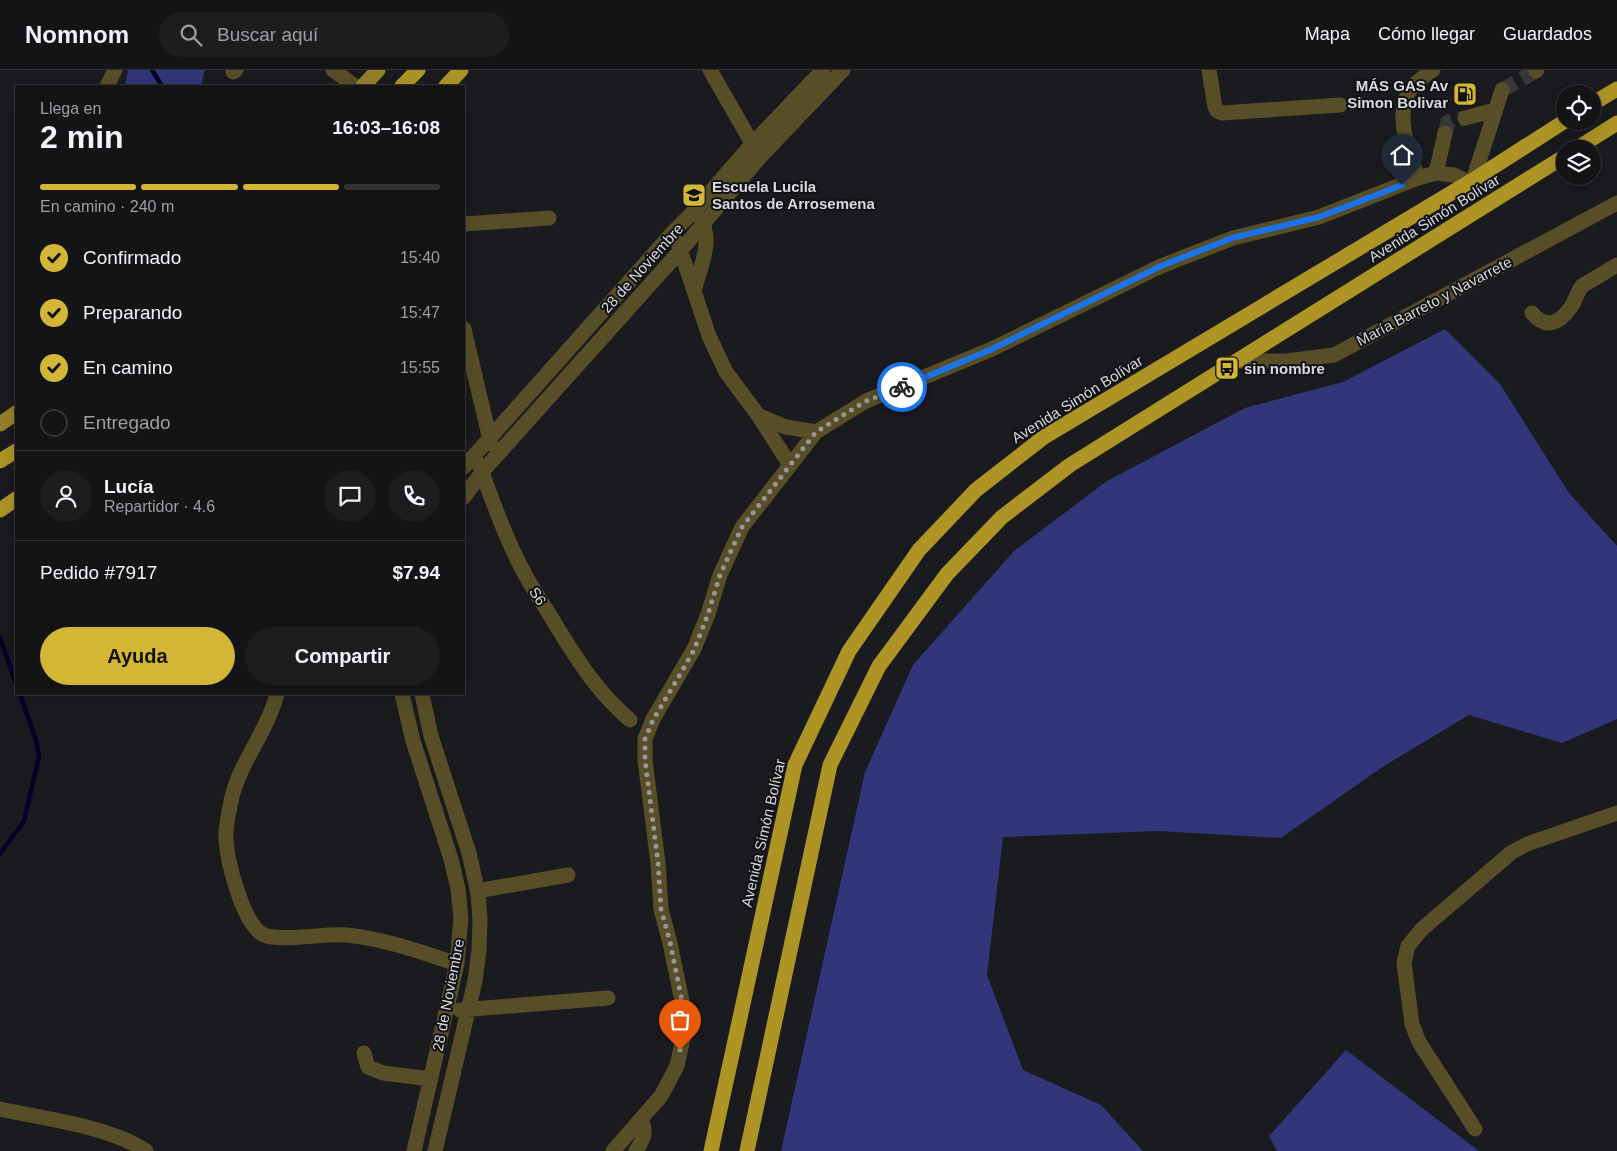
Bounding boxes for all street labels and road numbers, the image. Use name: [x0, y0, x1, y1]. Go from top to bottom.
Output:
street label: Avenida Simón Bolívar: [1365, 171, 1503, 265]
street label: 28 de Noviembre: [597, 220, 687, 316]
street label: María Barreto y Navarrete: [1353, 253, 1515, 349]
street label: Avenida Simón Bolívar: [1008, 352, 1146, 446]
street label: S6: [526, 584, 550, 608]
street label: Avenida Simón Bolívar: [738, 757, 788, 909]
street label: 28 de Noviembre: [429, 937, 467, 1053]

